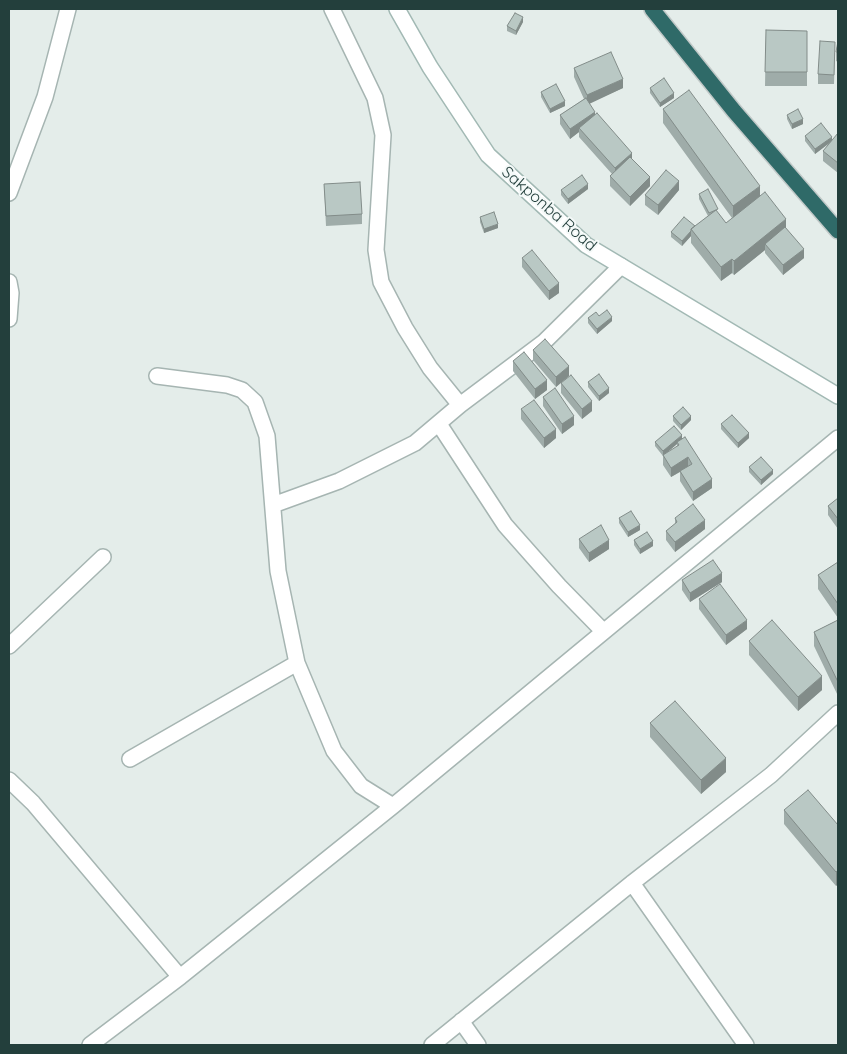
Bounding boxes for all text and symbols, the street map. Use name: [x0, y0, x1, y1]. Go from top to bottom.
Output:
street label: Sakponba Road: [498, 163, 600, 255]

